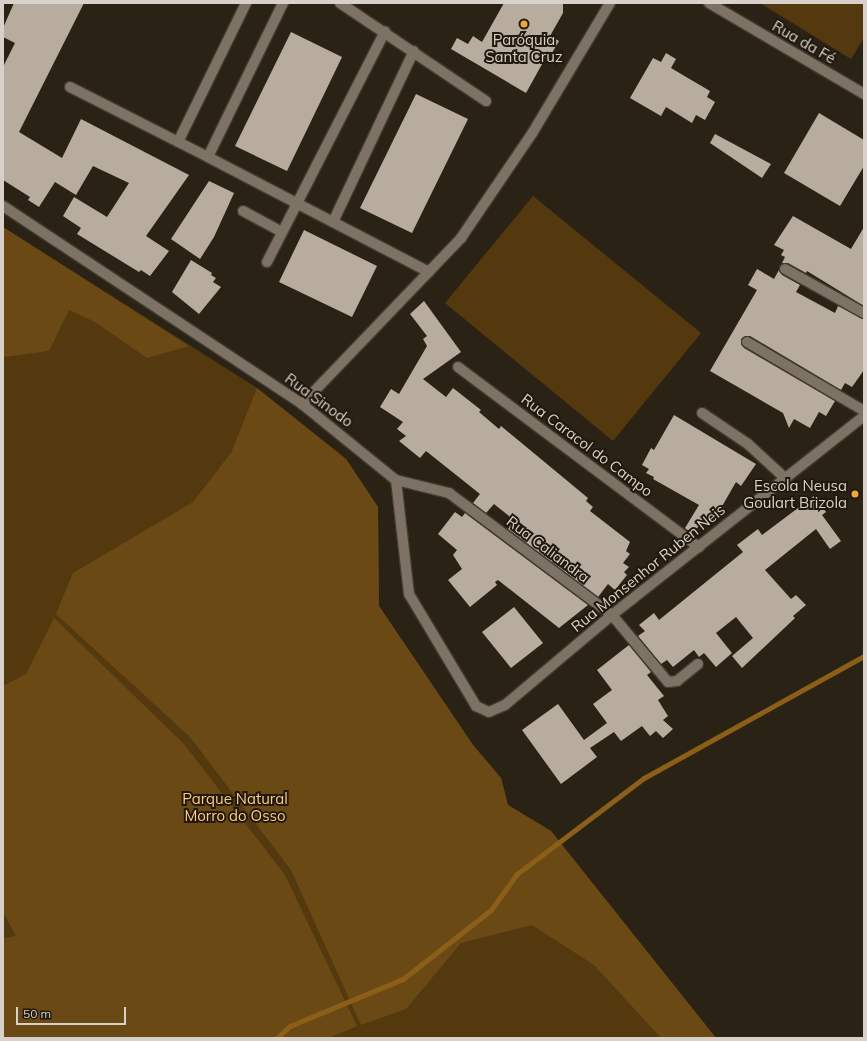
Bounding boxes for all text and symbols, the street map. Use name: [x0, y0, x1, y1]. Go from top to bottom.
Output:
street label: Rua da Fé: [769, 17, 839, 67]
marker: Paróquia Santa Cruz: [519, 19, 529, 29]
place label: Paróquia Santa Cruz: [485, 30, 563, 65]
street label: Rua Sinodo: [281, 369, 357, 431]
street label: Rua Caracol do Campo: [518, 390, 656, 500]
place label: Escola Neusa Goulart Brizola: [743, 476, 847, 511]
marker: Escola Neusa Goulart Brizola: [850, 489, 860, 499]
street label: Rua Monsenhor Ruben Neis: [568, 500, 728, 636]
street label: Rua Caliandra: [503, 512, 593, 586]
park label: Parque Natural Morro do Osso: [182, 789, 288, 824]
scale bar: [18, 999, 128, 1025]
text: 50 m: [23, 1006, 51, 1021]

